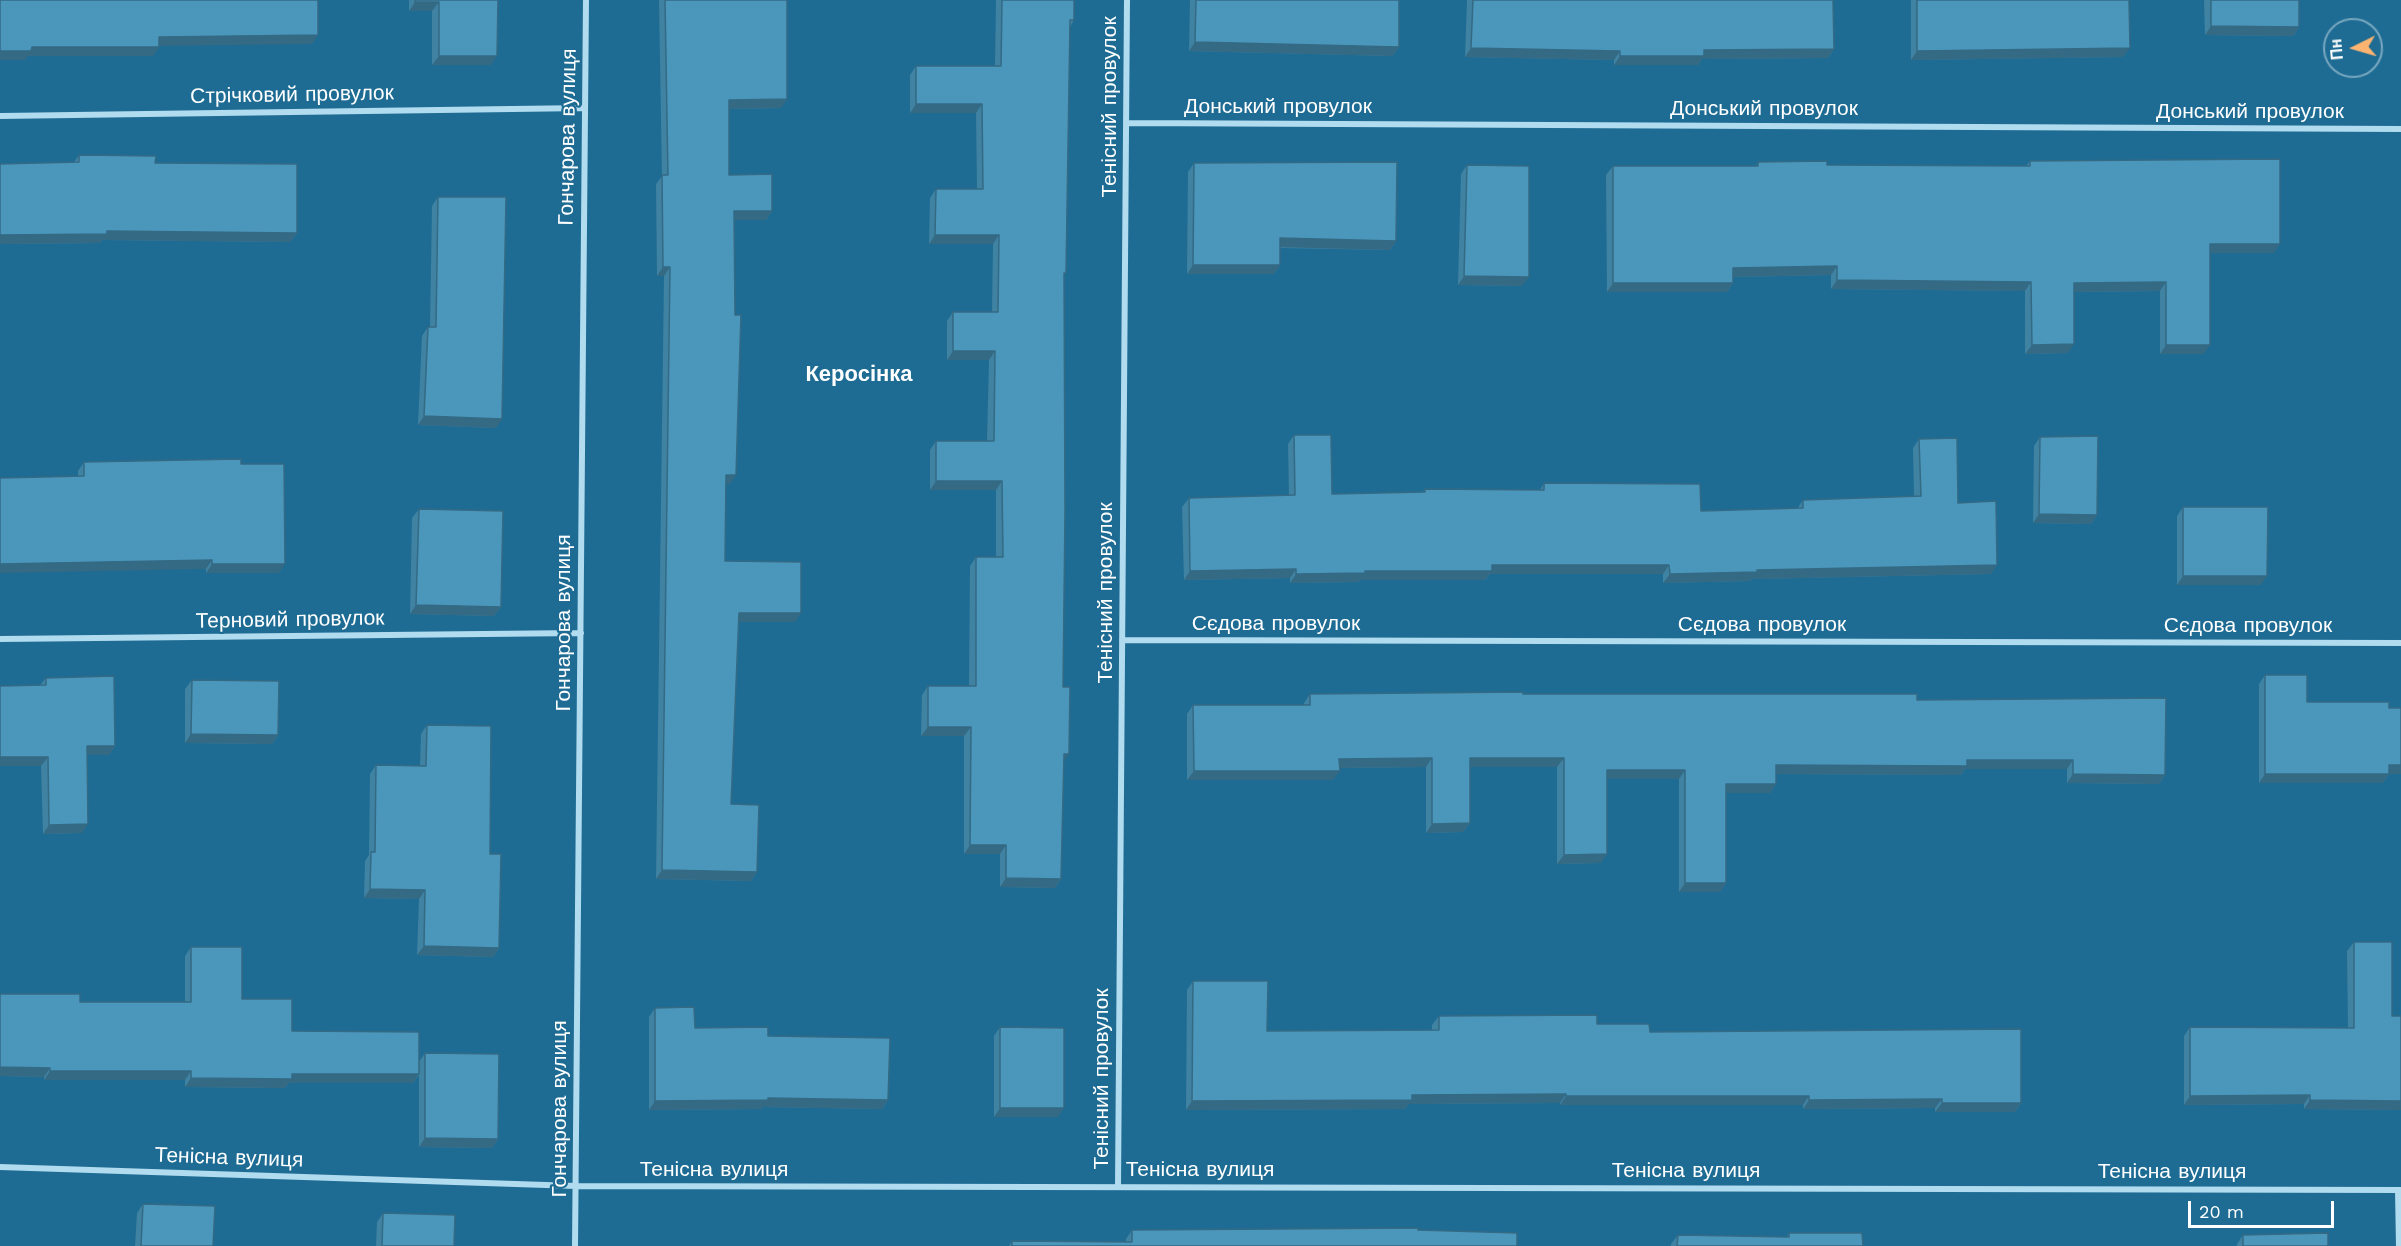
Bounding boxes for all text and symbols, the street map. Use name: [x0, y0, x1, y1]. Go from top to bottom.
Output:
street label: Тенісний провулок: [1097, 16, 1123, 198]
north arrow: [2323, 18, 2383, 78]
text: Пн: [2326, 38, 2347, 61]
street label: Гончарова вулиця: [554, 48, 582, 226]
street label: Стрічковий провулок: [190, 81, 394, 109]
street label: Донський провулок: [1184, 94, 1372, 120]
street label: Донський провулок: [1670, 96, 1858, 122]
street label: Донський провулок: [2156, 99, 2344, 125]
district label: Керосінка: [805, 362, 913, 388]
street label: Тенісний провулок: [1093, 502, 1119, 684]
street label: Гончарова вулиця: [551, 534, 577, 712]
street label: Терновий провулок: [195, 606, 385, 634]
street label: Сєдова провулок: [1192, 611, 1360, 637]
street label: Сєдова провулок: [1678, 612, 1846, 638]
street label: Сєдова провулок: [2164, 613, 2332, 639]
street label: Тенісний провулок: [1089, 988, 1115, 1170]
street label: Гончарова вулиця: [547, 1020, 573, 1198]
street label: Тенісна вулиця: [154, 1143, 304, 1173]
street label: Тенісна вулиця: [640, 1157, 788, 1183]
street label: Тенісна вулиця: [1126, 1157, 1274, 1183]
street label: Тенісна вулиця: [1612, 1158, 1760, 1184]
street label: Тенісна вулиця: [2098, 1159, 2246, 1185]
scale bar: [2191, 1189, 2336, 1227]
text: 20 m: [2199, 1201, 2244, 1222]

